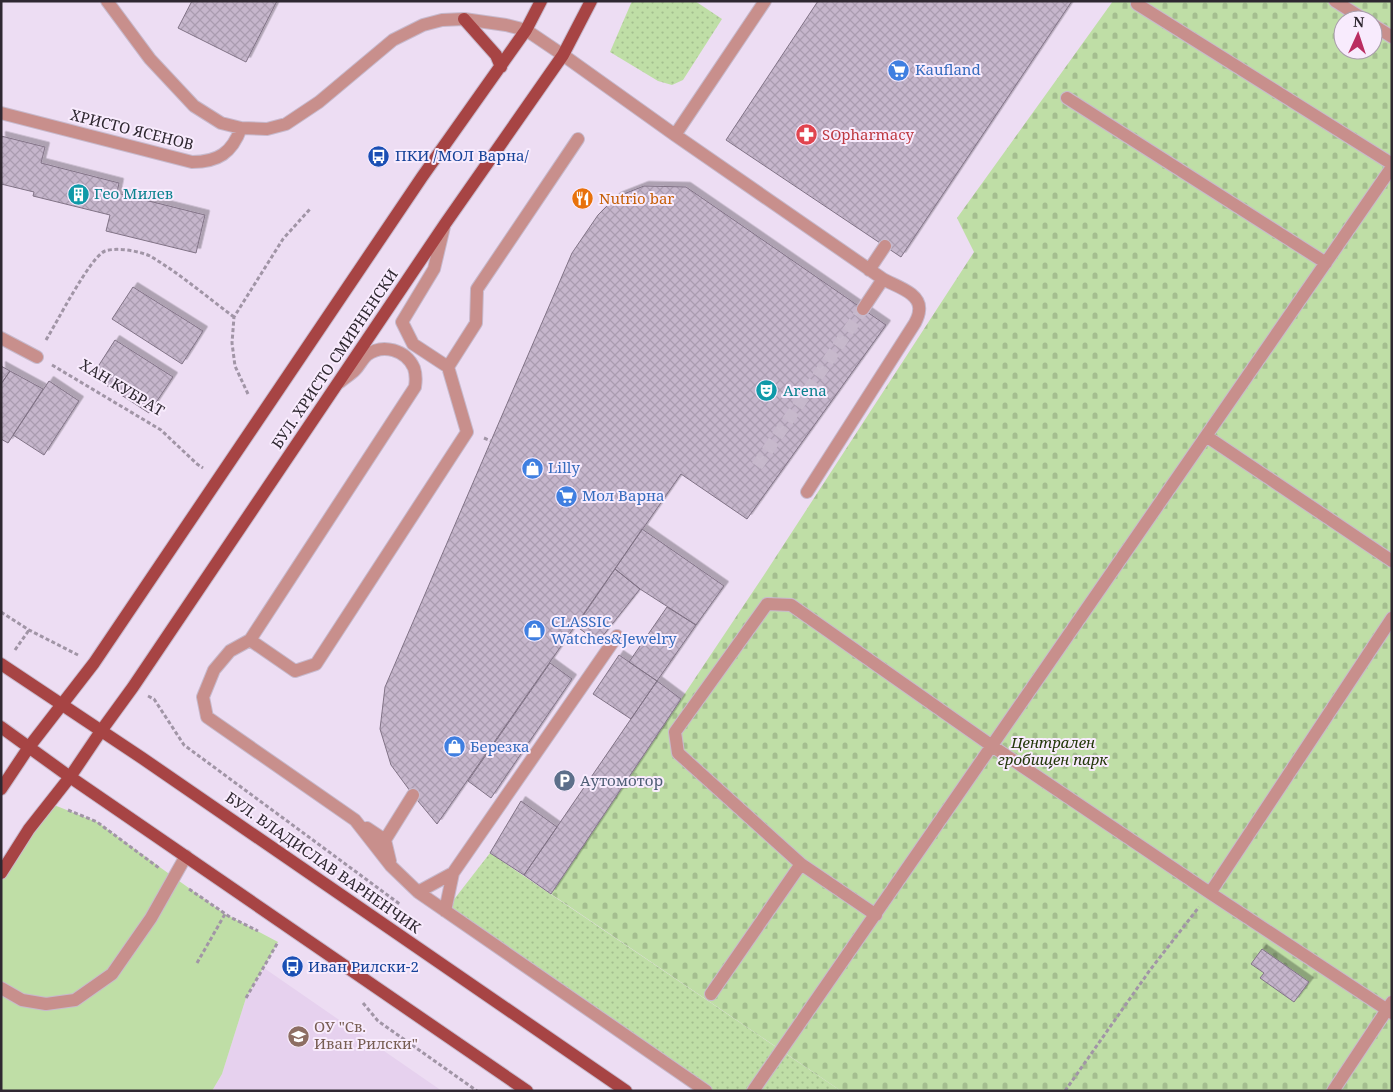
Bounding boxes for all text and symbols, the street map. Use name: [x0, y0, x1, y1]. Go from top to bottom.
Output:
north arrow: [1333, 10, 1383, 60]
text: N: [1353, 12, 1365, 31]
supermarket icon: Kaufland: [887, 58, 911, 82]
place label: Kaufland: [915, 59, 981, 79]
street label: ХРИСТО ЯСЕНОВ: [69, 104, 196, 154]
pharmacy icon: SOpharmacy: [794, 123, 818, 147]
place label: SOpharmacy: [822, 124, 915, 144]
bus stop icon: ПКИ /МОЛ Варна/: [367, 144, 391, 168]
place label: ПКИ /МОЛ Варна/: [395, 145, 530, 165]
building icon: Гео Милев: [66, 182, 90, 206]
place label: Гео Милев: [94, 183, 173, 203]
restaurant icon: Nutrio bar: [571, 187, 595, 211]
place label: Nutrio bar: [599, 188, 674, 208]
street label: БУЛ. ХРИСТО СМИРНЕНСКИ: [266, 265, 402, 452]
street label: ХАН КУБРАТ: [77, 354, 168, 420]
theatre icon: Arena: [755, 379, 779, 403]
place label: Arena: [783, 380, 827, 400]
shop icon: Lilly: [520, 456, 544, 480]
place label: Lilly: [548, 457, 580, 477]
supermarket icon: Мол Варна: [554, 484, 578, 508]
place label: Мол Варна: [582, 485, 665, 505]
place label: CLASSIC Watches&Jewelry: [551, 611, 677, 648]
shop icon: CLASSIC Watches&Jewelry: [523, 619, 547, 643]
park label: Централен гробищен парк: [998, 732, 1108, 769]
shop icon: Березка: [442, 735, 466, 759]
place label: Березка: [470, 736, 530, 756]
parking icon: Аутомотор: [552, 769, 576, 793]
place label: Аутомотор: [580, 770, 663, 790]
street label: БУЛ. ВЛАДИСЛАВ ВАРНЕНЧИК: [222, 787, 425, 938]
bus stop icon: Иван Рилски-2: [280, 955, 304, 979]
place label: Иван Рилски-2: [308, 956, 419, 976]
place label: ОУ "Св. Иван Рилски": [314, 1016, 418, 1053]
school or university icon: ОУ "Св. Иван Рилски": [286, 1024, 310, 1048]

